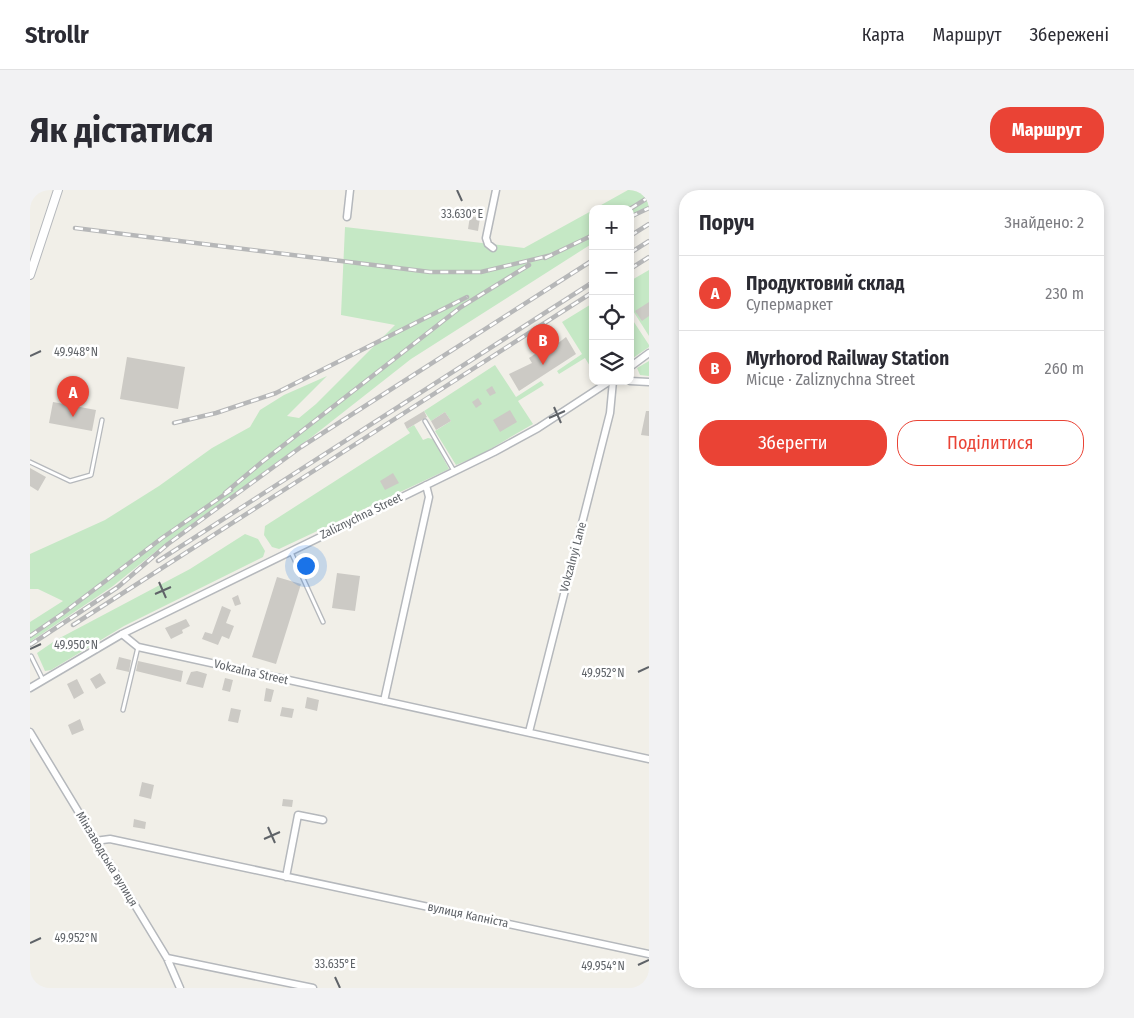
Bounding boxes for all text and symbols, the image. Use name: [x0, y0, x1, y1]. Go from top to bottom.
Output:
text: Strollr: [25, 21, 89, 49]
text: Карта: [862, 24, 905, 46]
text: Маршрут: [933, 24, 1002, 46]
text: Збережені: [1030, 24, 1109, 46]
button: Маршрут: [990, 107, 1104, 153]
text: Як дістатися: [30, 109, 214, 151]
map controls: [589, 205, 634, 385]
button: +: [589, 205, 634, 250]
text: 33.630°E: [441, 207, 483, 221]
text: Поруч: [699, 210, 755, 236]
text: Знайдено: 2: [1004, 213, 1084, 232]
button: −: [589, 250, 634, 295]
text: Продуктовий склад: [746, 272, 904, 295]
text: A: [711, 284, 719, 303]
text: 230 m: [1045, 284, 1084, 303]
button: locate: [589, 295, 634, 340]
text: Супермаркет: [746, 295, 833, 314]
pin: B: [527, 324, 559, 365]
button: layers: [589, 340, 634, 385]
text: 49.948°N: [54, 345, 98, 359]
text: Myrhorod Railway Station: [746, 347, 949, 370]
text: B: [711, 359, 719, 378]
text: 260 m: [1045, 359, 1084, 378]
text: Місце · Zaliznychna Street: [746, 370, 915, 389]
pin: A: [57, 376, 89, 417]
button: Зберегти: [699, 420, 887, 466]
button: Поділитися: [897, 420, 1084, 466]
street label: Zaliznychna Street: [318, 490, 404, 542]
street label: Vokzalnyi Lane: [557, 520, 589, 594]
your location: [293, 553, 319, 579]
text: 49.950°N: [54, 638, 98, 652]
street label: Vokzalna Street: [213, 657, 290, 687]
text: 49.952°N: [581, 666, 625, 680]
street label: Мінзаводська вулиця: [73, 809, 141, 909]
street label: вулиця Капніста: [426, 900, 510, 930]
text: 49.952°N: [54, 931, 98, 945]
text: 33.635°E: [314, 957, 356, 971]
text: 49.954°N: [581, 959, 625, 973]

